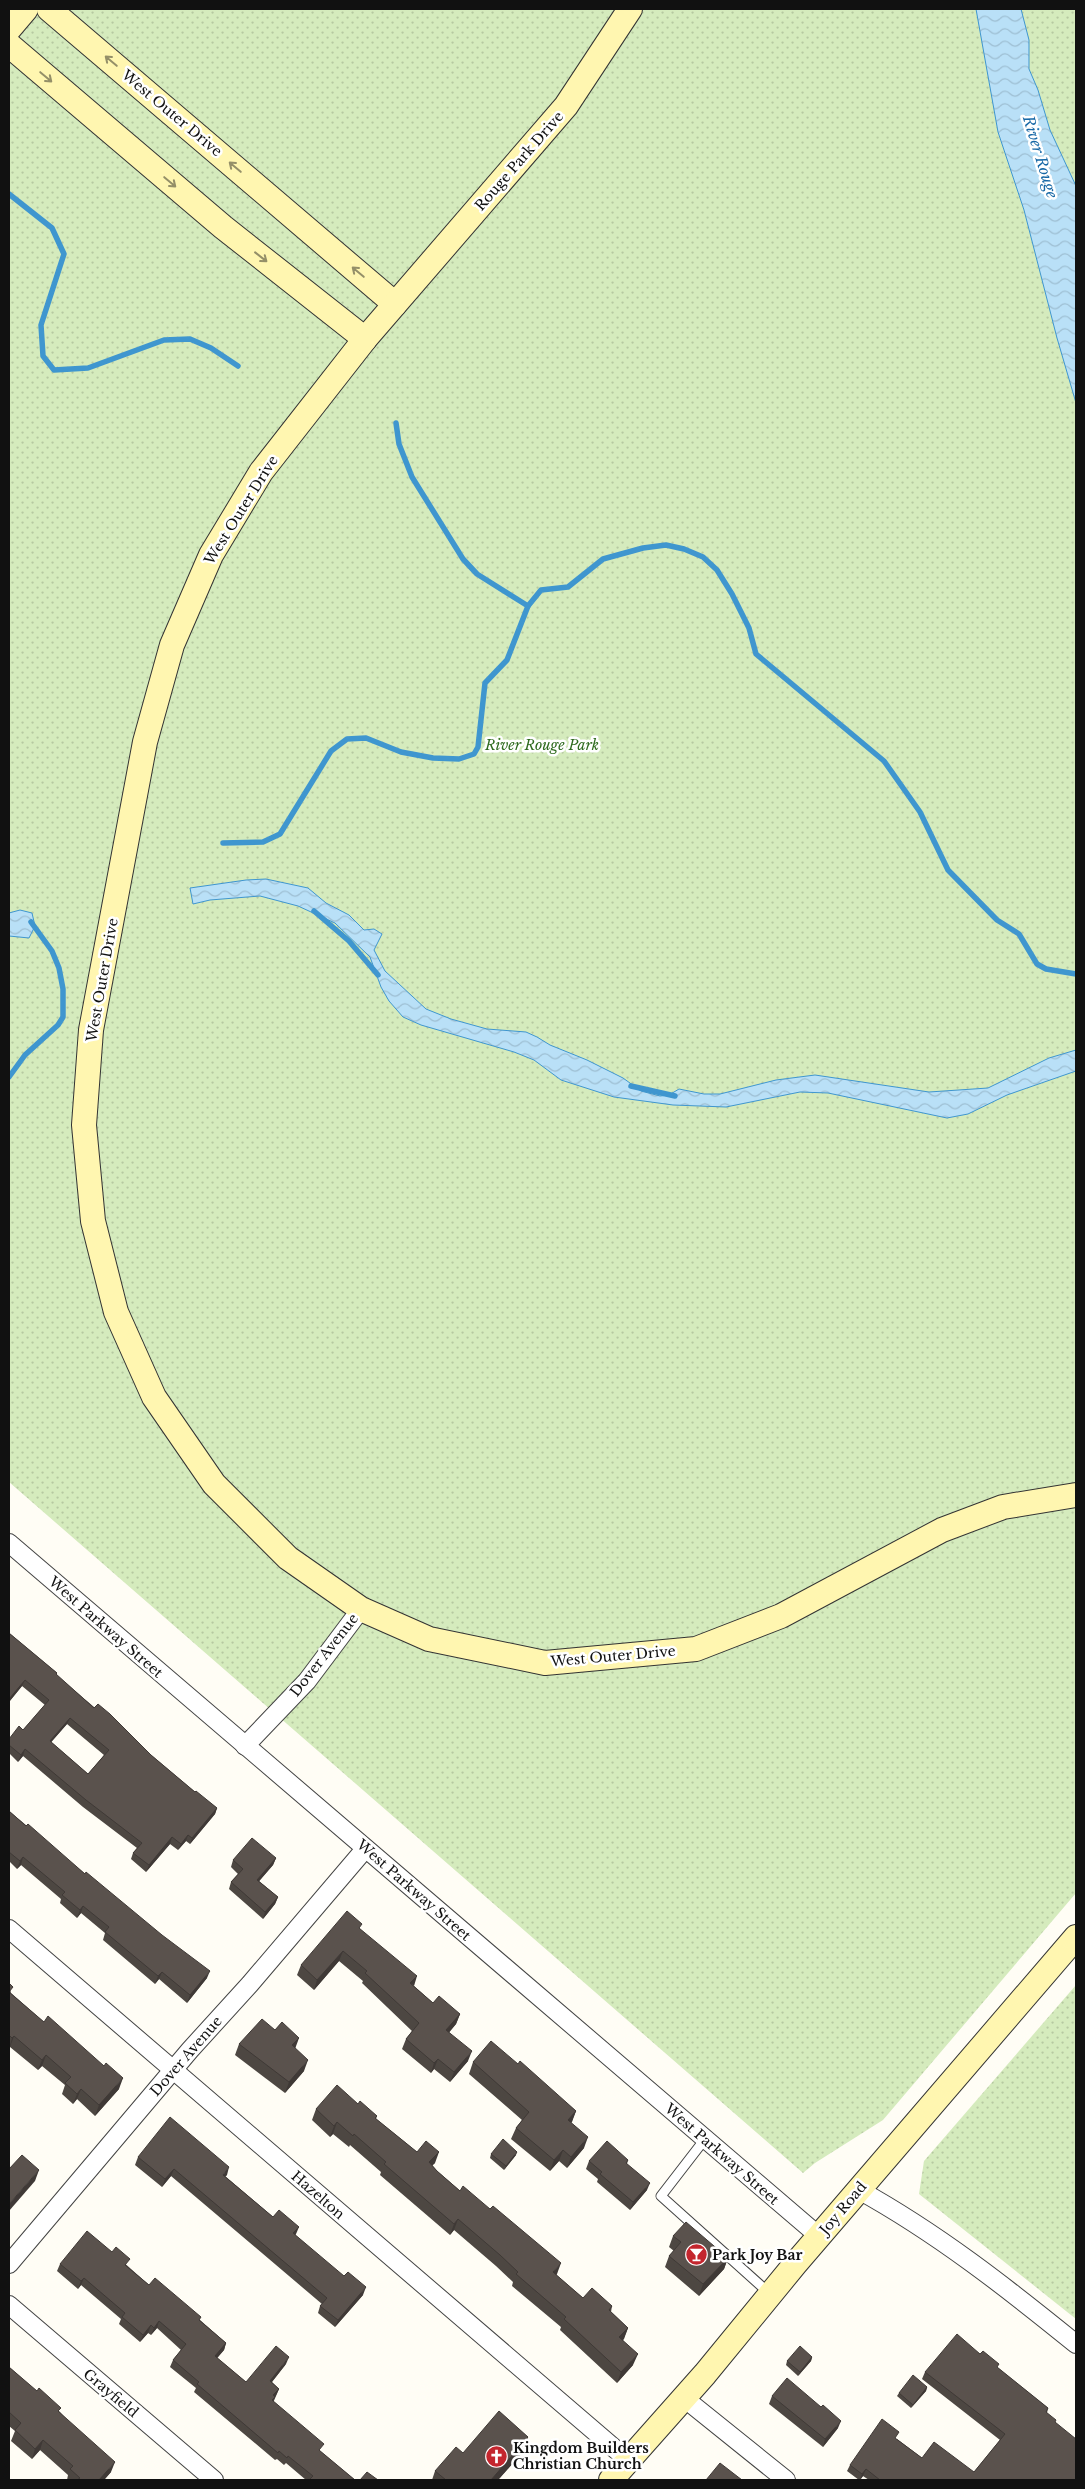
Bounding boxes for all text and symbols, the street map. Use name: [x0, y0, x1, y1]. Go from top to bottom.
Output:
one-way arrow: [105, 56, 118, 67]
street label: West Outer Drive: [117, 65, 226, 160]
one-way arrow: [39, 71, 52, 82]
street label: Rouge Park Drive: [471, 107, 567, 215]
water label: River Rouge: [1019, 112, 1062, 201]
one-way arrow: [228, 161, 241, 173]
one-way arrow: [163, 176, 176, 188]
one-way arrow: [254, 252, 267, 263]
one-way arrow: [352, 267, 365, 278]
street label: West Outer Drive: [200, 452, 282, 569]
park label: River Rouge Park: [484, 736, 599, 754]
street label: West Outer Drive: [82, 917, 122, 1044]
street label: West Parkway Street: [44, 1572, 167, 1682]
street label: Dover Avenue: [286, 1610, 362, 1700]
street label: West Outer Drive: [549, 1642, 676, 1671]
street label: West Parkway Street: [352, 1835, 475, 1945]
street label: Dover Avenue: [146, 2012, 226, 2100]
street label: West Parkway Street: [660, 2099, 783, 2209]
street label: Hazelton: [288, 2167, 349, 2223]
street label: Joy Road: [814, 2177, 871, 2240]
bar icon: Park Joy Bar: [684, 2243, 708, 2267]
place label: Park Joy Bar: [712, 2246, 803, 2264]
street label: Grayfield: [80, 2365, 143, 2422]
place label: Kingdom Builders Christian Church: [513, 2439, 649, 2473]
church icon: Kingdom Builders Christian Church: [485, 2444, 509, 2468]

